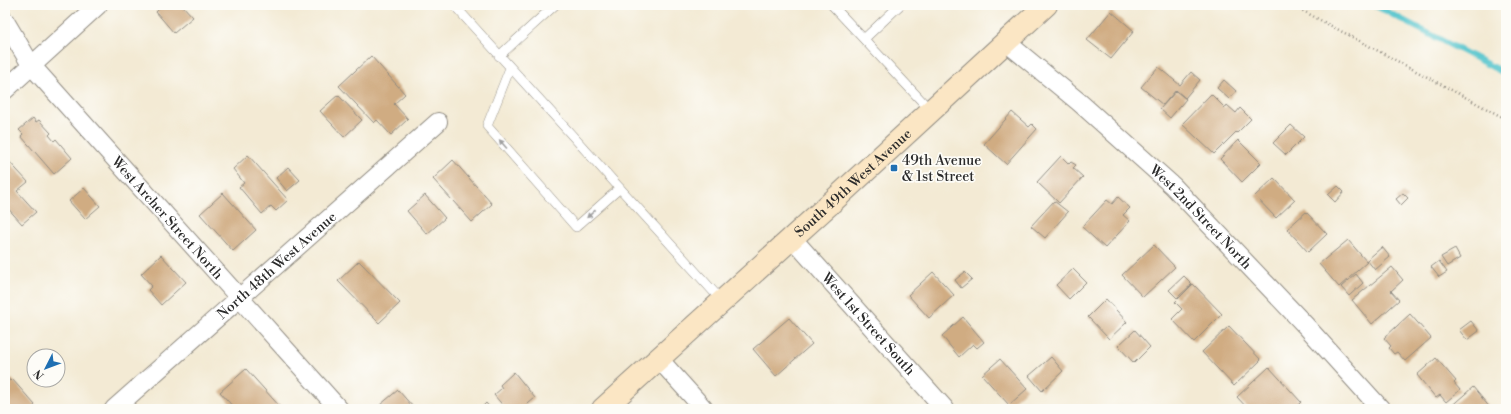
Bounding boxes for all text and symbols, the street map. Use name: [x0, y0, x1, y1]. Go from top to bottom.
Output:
street label: South 49th West Avenue: [791, 125, 916, 242]
one-way arrow: [499, 140, 508, 149]
street label: West Archer Street North: [107, 152, 227, 284]
place label: 49th Avenue & 1st Street: [902, 152, 981, 186]
street label: West 2nd Street North: [1145, 161, 1256, 274]
marker: 49th Avenue & 1st Street: [889, 163, 899, 173]
street label: North 48th West Avenue: [214, 208, 341, 323]
one-way arrow: [585, 210, 596, 219]
street label: West 1st Street South: [817, 269, 919, 380]
north arrow: [26, 348, 66, 388]
text: N: [31, 366, 47, 382]

